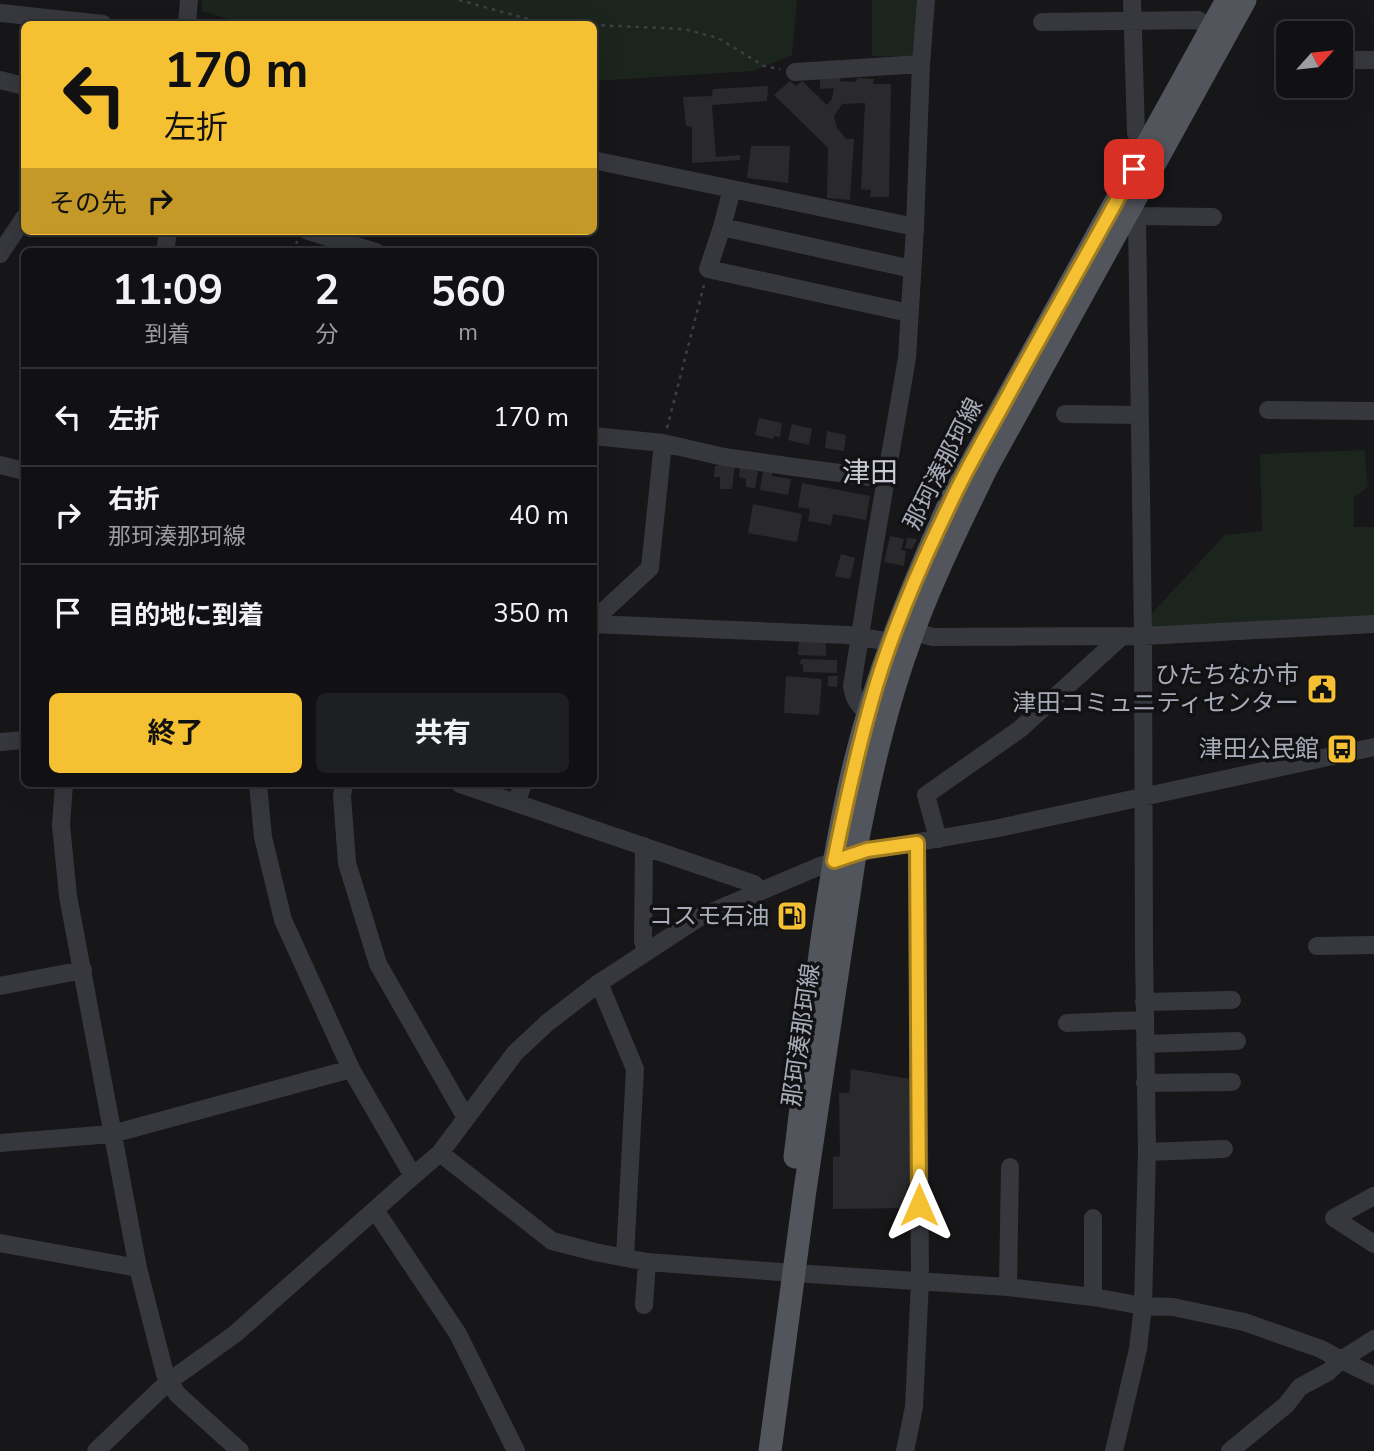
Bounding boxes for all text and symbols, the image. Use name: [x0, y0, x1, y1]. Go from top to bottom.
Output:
north arrow: [1276, 21, 1353, 98]
map controls: [1276, 21, 1353, 98]
text: 170 m: [164, 37, 308, 104]
icon: left: [49, 49, 140, 140]
text: 左折: [164, 106, 228, 149]
pin: [1104, 139, 1164, 199]
icon: arrive: [1115, 150, 1153, 188]
icon: right: [141, 182, 179, 220]
text: その先: [49, 186, 127, 221]
text: 11:09: [112, 262, 223, 319]
text: 2: [314, 262, 339, 319]
text: 560: [430, 264, 506, 321]
text: m: [458, 317, 478, 348]
text: 到着: [145, 319, 191, 350]
text: 分: [315, 319, 338, 350]
street label: 那珂湊那珂線: [896, 393, 990, 535]
icon: left: [49, 398, 87, 436]
text: 170 m: [493, 400, 569, 435]
text: 左折: [108, 402, 160, 437]
district label: 津田: [842, 454, 898, 492]
text: 右折: [108, 482, 160, 517]
icon: right: [49, 496, 87, 534]
text: 40 m: [509, 498, 569, 533]
text: 那珂湊那珂線: [108, 521, 246, 552]
icon: arrive: [49, 594, 87, 632]
text: 350 m: [493, 596, 569, 631]
text: 目的地に到着: [108, 598, 264, 633]
place label: ひたちなか市 津田コミュニティセンター: [1012, 659, 1299, 719]
public building icon: ひたちなか市 津田コミュニティセンター: [1305, 672, 1339, 706]
button: 終了: [49, 693, 302, 773]
button: 共有: [316, 693, 569, 773]
bus stop icon: 津田公民館: [1325, 732, 1359, 766]
place label: 津田公民館: [1199, 733, 1319, 765]
fuel station icon: コスモ石油: [775, 899, 809, 933]
place label: コスモ石油: [649, 900, 769, 932]
street label: 那珂湊那珂線: [775, 961, 827, 1109]
position arrow: [882, 1168, 956, 1242]

